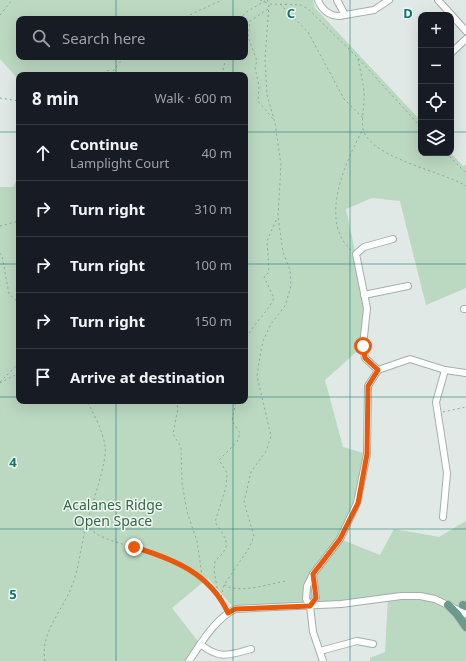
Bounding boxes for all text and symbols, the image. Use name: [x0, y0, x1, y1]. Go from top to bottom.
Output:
text: C: [287, 4, 295, 22]
text: D: [403, 4, 413, 22]
map controls: [418, 12, 454, 156]
button: +: [418, 12, 454, 48]
search box: [16, 16, 248, 60]
icon: search: [30, 27, 52, 49]
text: Search here: [62, 28, 145, 48]
button: −: [418, 48, 454, 84]
button: locate: [418, 84, 454, 120]
text: 8 min: [32, 87, 79, 110]
text: Walk · 600 m: [154, 89, 232, 107]
button: layers: [418, 120, 454, 156]
text: Continue: [70, 134, 138, 154]
icon: ahead: [32, 142, 54, 164]
text: 40 m: [202, 144, 232, 162]
text: Lamplight Court: [70, 154, 169, 172]
icon: right: [32, 198, 54, 220]
text: Turn right: [70, 199, 145, 219]
text: 310 m: [194, 200, 232, 218]
icon: right: [32, 254, 54, 276]
text: Turn right: [70, 255, 145, 275]
text: 100 m: [194, 256, 232, 274]
icon: right: [32, 310, 54, 332]
text: Turn right: [70, 311, 145, 331]
text: 150 m: [194, 312, 232, 330]
route start: [354, 337, 372, 355]
icon: arrive: [32, 366, 54, 388]
text: Arrive at destination: [70, 367, 225, 387]
text: 4: [9, 453, 17, 471]
park label: Acalanes Ridge Open Space: [63, 495, 163, 530]
route end: [125, 538, 143, 556]
text: 5: [9, 585, 17, 603]

